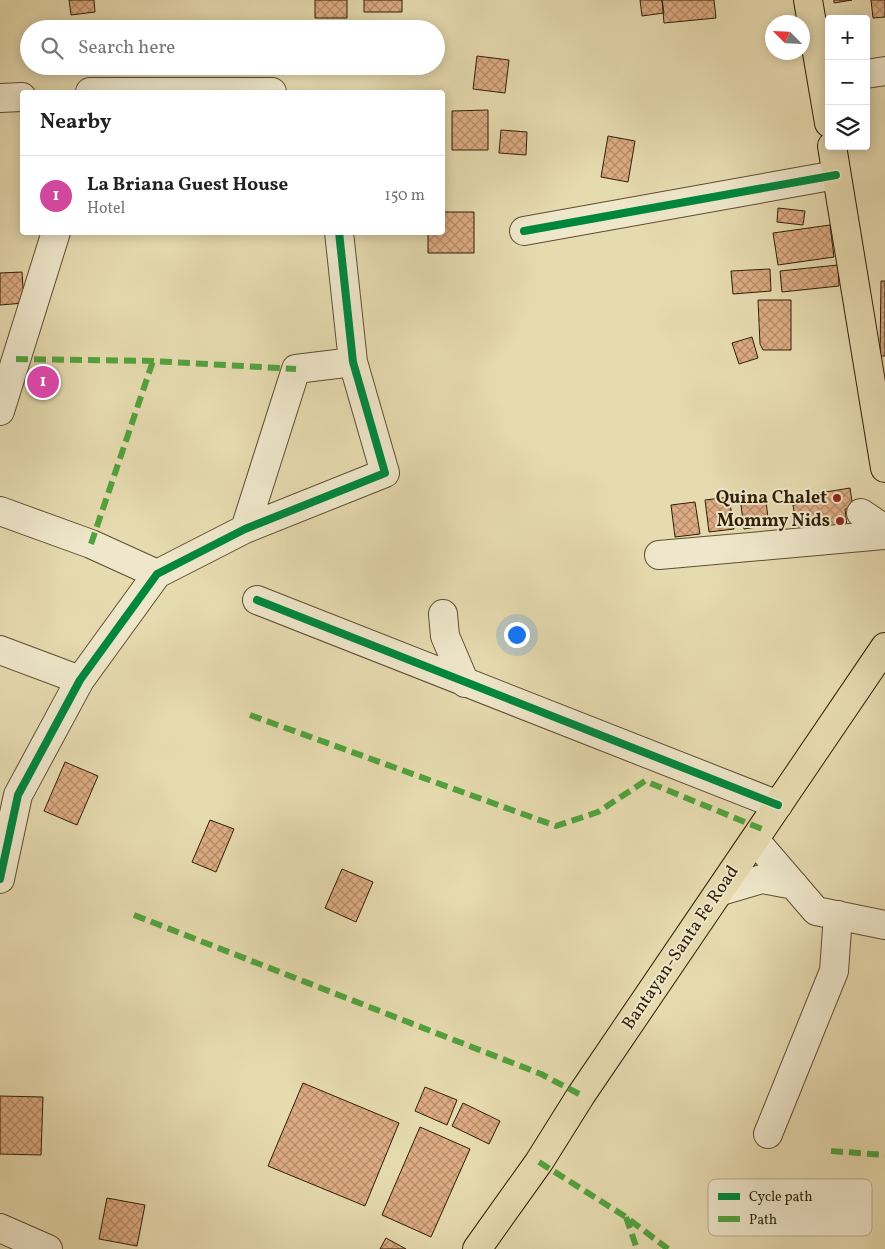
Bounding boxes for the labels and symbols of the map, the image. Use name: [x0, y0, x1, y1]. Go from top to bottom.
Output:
north arrow: [765, 15, 810, 60]
pin: 1: [27, 363, 59, 401]
place label: Quina Chalet: [716, 486, 827, 511]
marker: Quina Chalet: [831, 492, 843, 504]
place label: Mommy Nids: [717, 509, 830, 534]
marker: Mommy Nids: [834, 515, 846, 527]
your location: [504, 622, 530, 648]
street label: Bantayan-Santa Fe Road: [617, 861, 745, 1035]
legend: [708, 1179, 872, 1236]
text: Cycle path: [749, 1188, 813, 1207]
text: Path: [749, 1211, 777, 1230]

